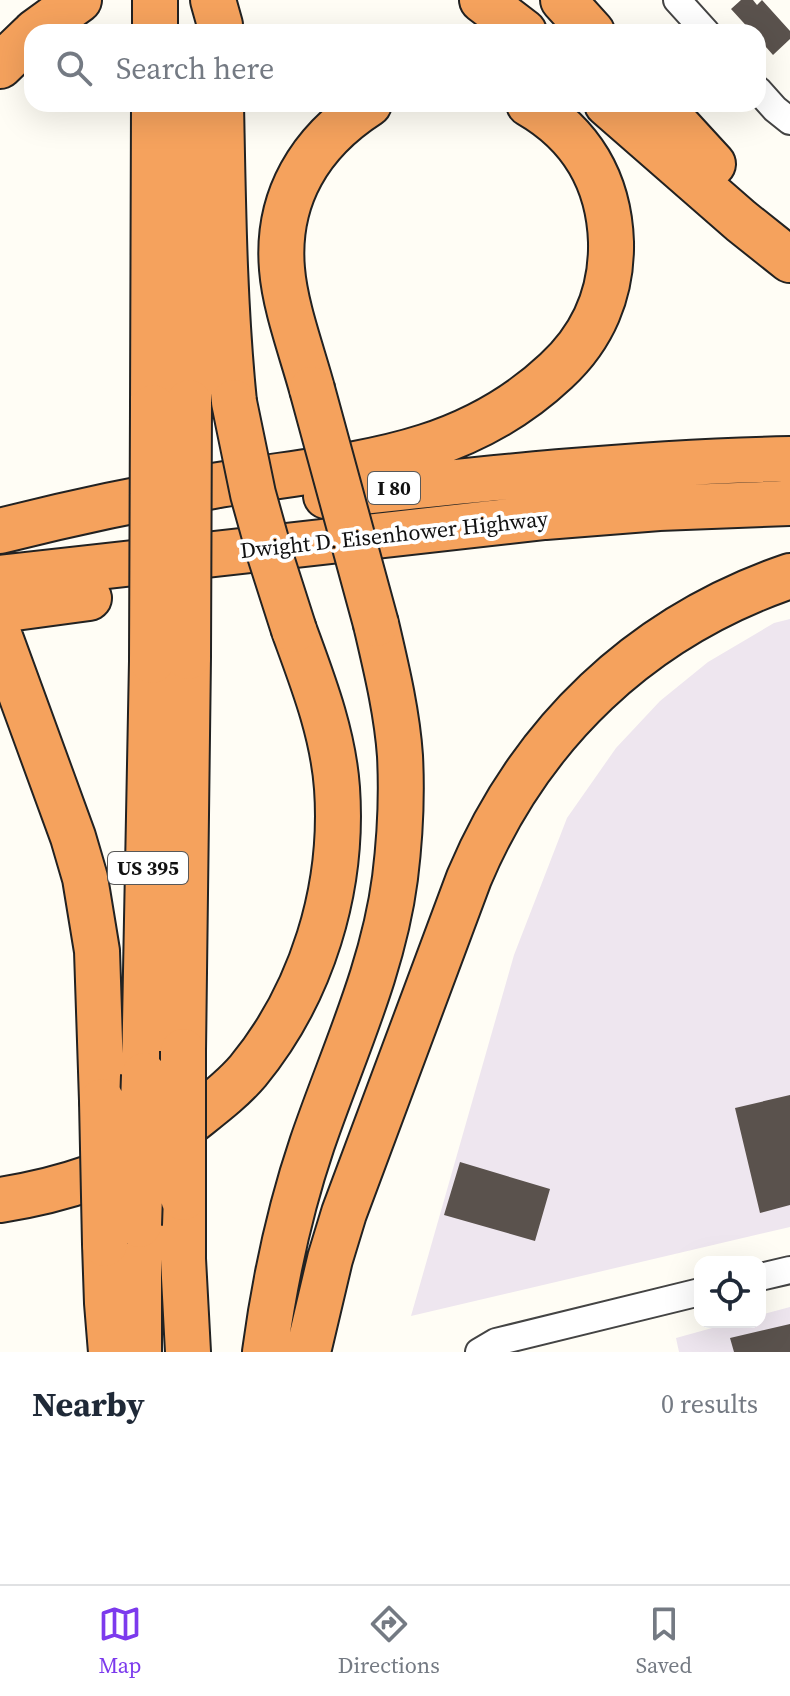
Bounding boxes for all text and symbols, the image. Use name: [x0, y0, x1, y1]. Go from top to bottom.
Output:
search box: [24, 24, 766, 112]
icon: search: [52, 46, 96, 90]
text: Search here: [116, 48, 274, 89]
road number: I 80: [368, 472, 420, 504]
street label: Dwight D. Eisenhower Highway: [238, 503, 550, 565]
road number: US 395: [108, 852, 188, 884]
map controls: [694, 1256, 766, 1328]
button: locate: [694, 1256, 766, 1328]
text: Nearby: [32, 1381, 145, 1427]
text: 0 results: [661, 1386, 758, 1422]
tab: Map: [98, 1602, 142, 1680]
tab: Directions: [338, 1602, 440, 1680]
tab: Saved: [636, 1602, 692, 1680]

